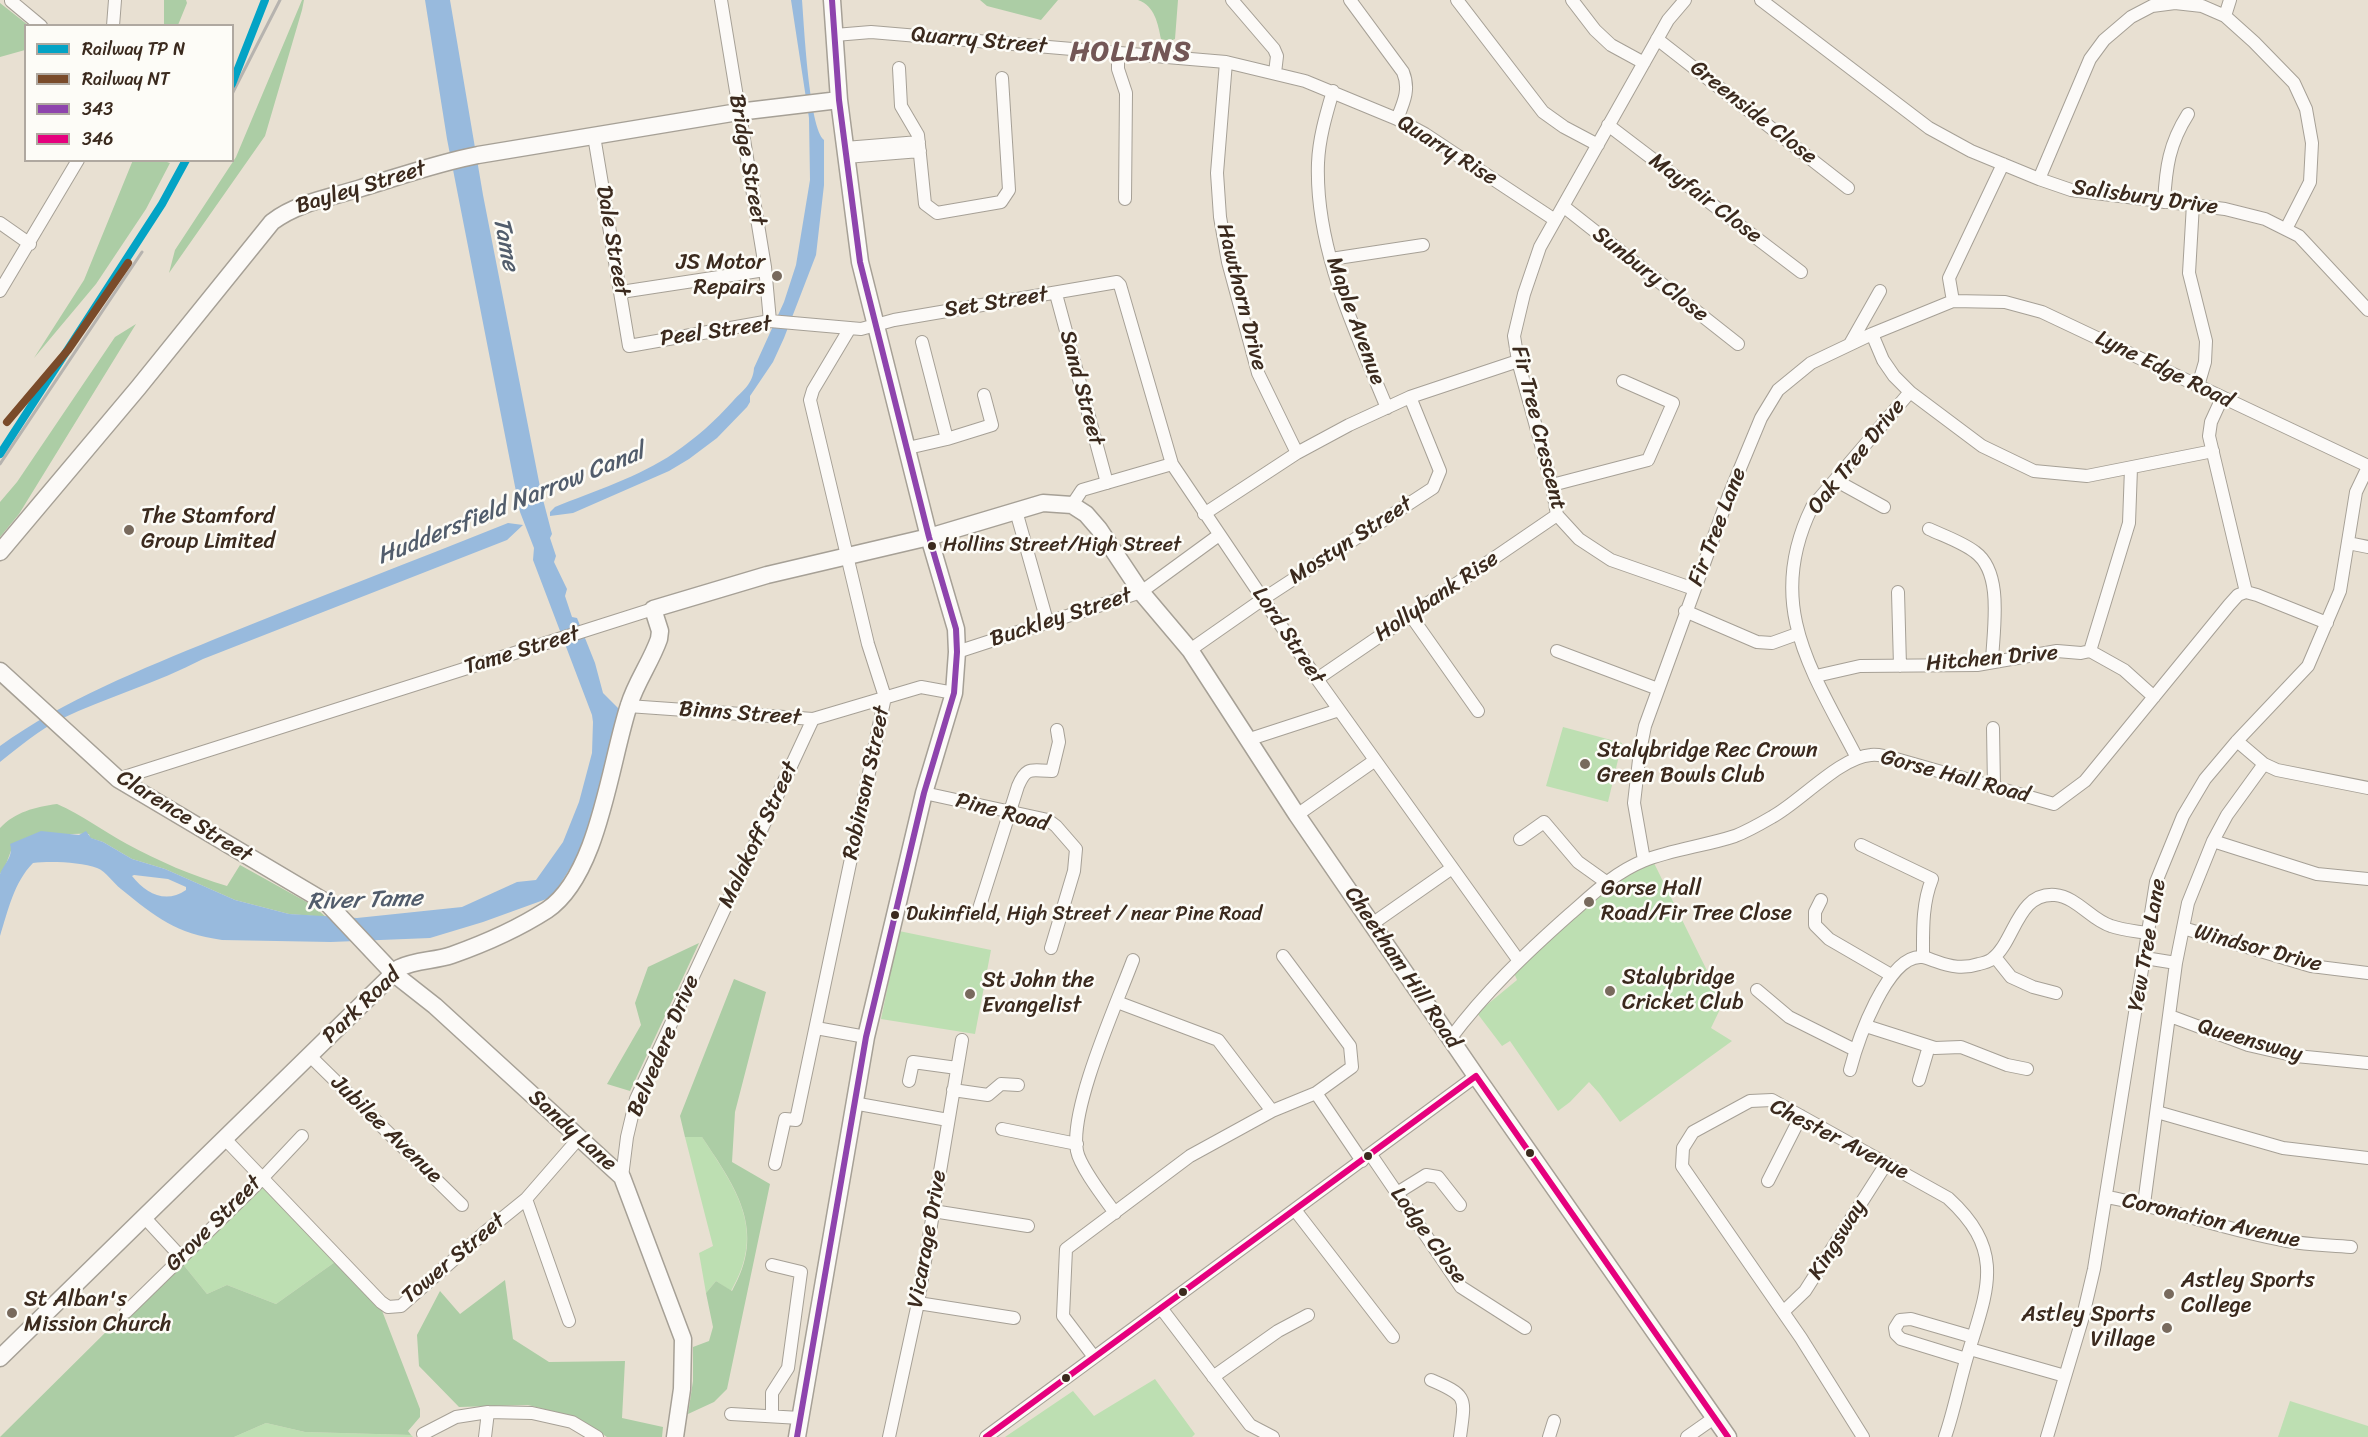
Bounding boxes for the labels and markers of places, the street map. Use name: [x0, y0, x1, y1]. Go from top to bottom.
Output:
place label: JS Motor Repairs: [676, 250, 765, 302]
marker: JS Motor Repairs: [770, 269, 784, 283]
place label: The Stamford Group Limited: [141, 504, 275, 556]
marker: The Stamford Group Limited: [122, 523, 136, 537]
place label: Hollins Street/High Street: [943, 534, 1181, 558]
marker: Hollins Street/High Street: [926, 540, 938, 552]
place label: Stalybridge Rec Crown Green Bowls Club: [1597, 738, 1818, 790]
marker: Stalybridge Rec Crown Green Bowls Club: [1578, 757, 1592, 771]
place label: Gorse Hall Road/Fir Tree Close: [1601, 876, 1792, 927]
marker: Gorse Hall Road/Fir Tree Close: [1582, 895, 1596, 909]
place label: Dukinfield, High Street / near Pine Road: [906, 903, 1262, 927]
marker: Dukinfield, High Street / near Pine Road: [889, 909, 901, 921]
place label: Stalybridge Cricket Club: [1622, 965, 1744, 1016]
place label: St John the Evangelist: [982, 968, 1094, 1020]
marker: Stalybridge Cricket Club: [1603, 984, 1617, 998]
marker: St John the Evangelist: [963, 987, 977, 1001]
unlabelled marker: [1524, 1147, 1536, 1159]
unlabelled marker: [1362, 1150, 1374, 1162]
place label: Astley Sports College: [2181, 1268, 2314, 1320]
unlabelled marker: [1177, 1286, 1189, 1298]
place label: St Alban's Mission Church: [24, 1287, 171, 1338]
marker: Astley Sports College: [2162, 1287, 2176, 1301]
place label: Astley Sports Village: [2022, 1302, 2155, 1354]
marker: St Alban's Mission Church: [5, 1306, 19, 1320]
marker: Astley Sports Village: [2160, 1321, 2174, 1335]
unlabelled marker: [1060, 1372, 1072, 1384]

